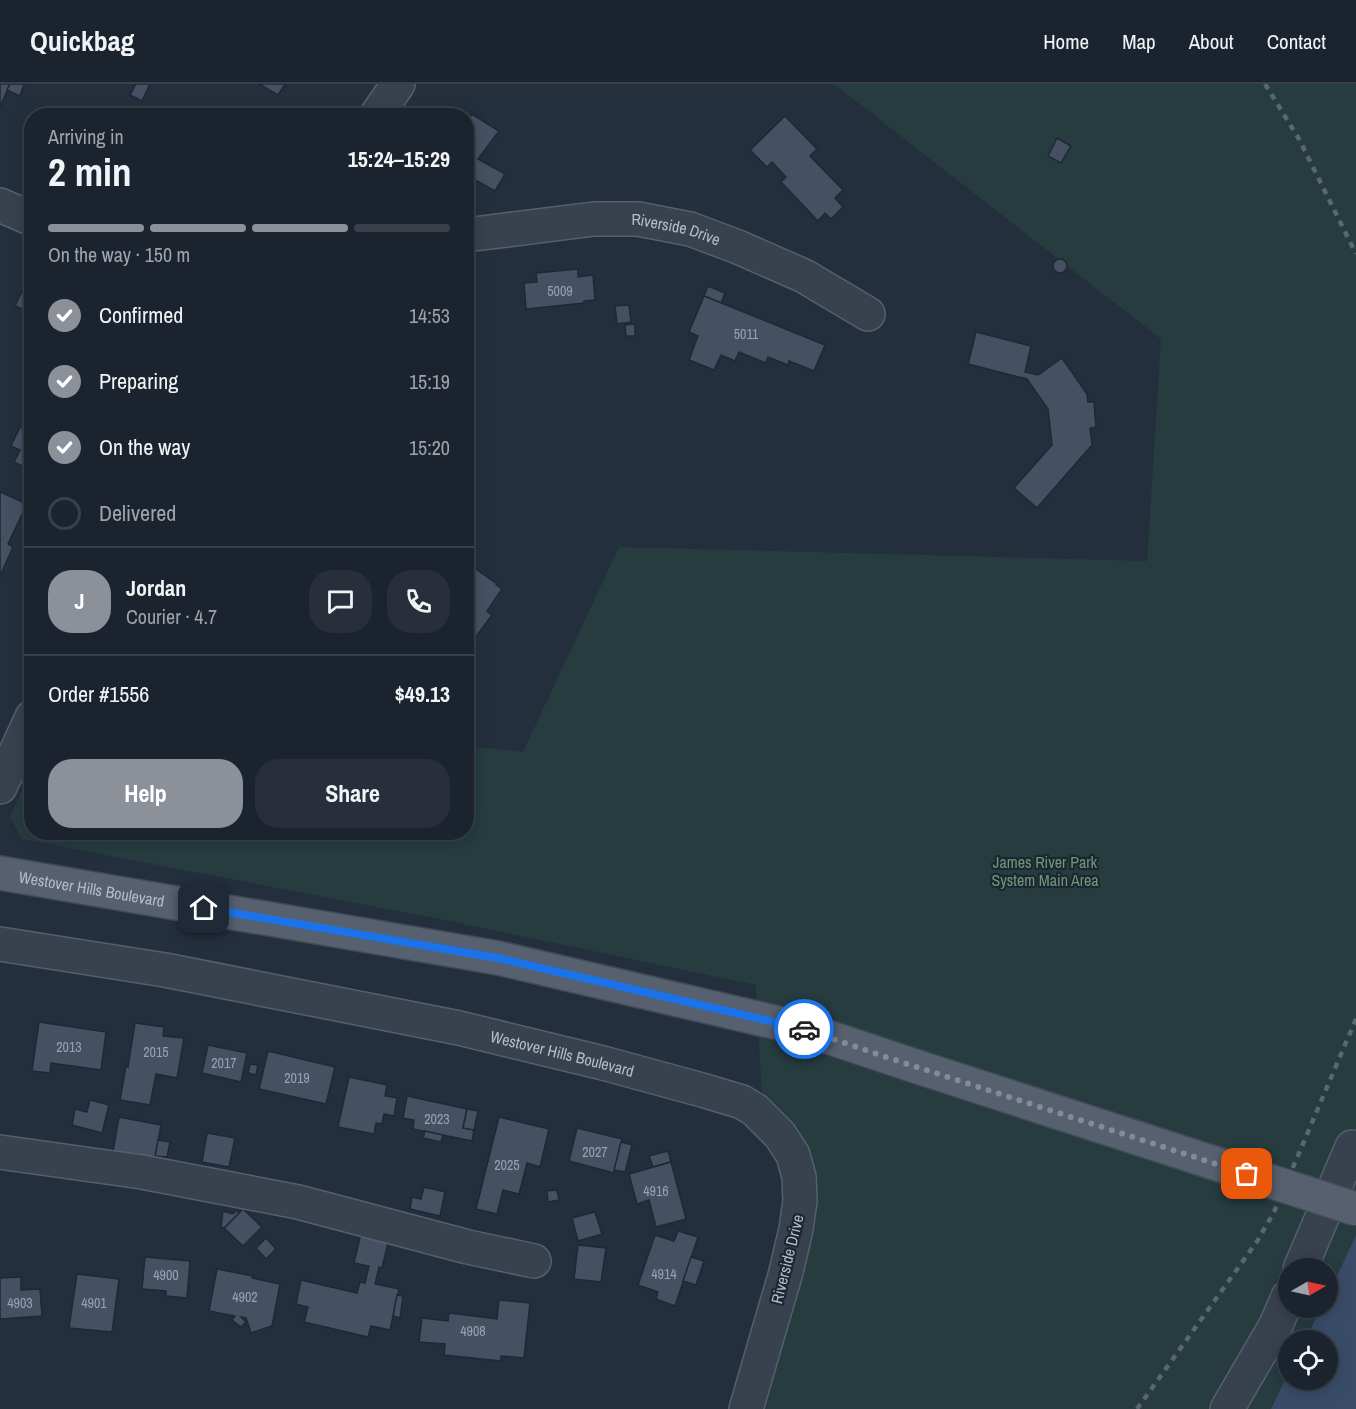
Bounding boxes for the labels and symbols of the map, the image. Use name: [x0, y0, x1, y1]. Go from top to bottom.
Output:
street label: Riverside Drive: [631, 208, 724, 250]
house number: 5009: [547, 282, 573, 300]
house number: 5011: [734, 325, 759, 343]
park label: James River Park System Main Area: [991, 851, 1099, 891]
street label: Westover Hills Boulevard: [17, 865, 166, 912]
pin: [178, 882, 229, 933]
courier: [774, 999, 834, 1059]
street label: Westover Hills Boulevard: [488, 1025, 636, 1082]
house number: 2013: [56, 1038, 82, 1056]
house number: 2015: [143, 1043, 169, 1061]
house number: 2017: [211, 1054, 237, 1072]
house number: 2019: [284, 1069, 310, 1087]
house number: 2023: [424, 1110, 450, 1128]
house number: 2027: [582, 1143, 608, 1161]
pin: [1221, 1148, 1272, 1199]
house number: 2025: [494, 1156, 520, 1174]
house number: 4916: [643, 1182, 669, 1200]
street label: Riverside Drive: [765, 1212, 809, 1306]
north arrow: [1278, 1258, 1338, 1318]
house number: 4914: [651, 1265, 677, 1283]
house number: 4900: [153, 1266, 179, 1284]
house number: 4902: [232, 1288, 258, 1306]
house number: 4903: [7, 1294, 33, 1312]
house number: 4901: [81, 1294, 107, 1312]
house number: 4908: [460, 1322, 486, 1340]

